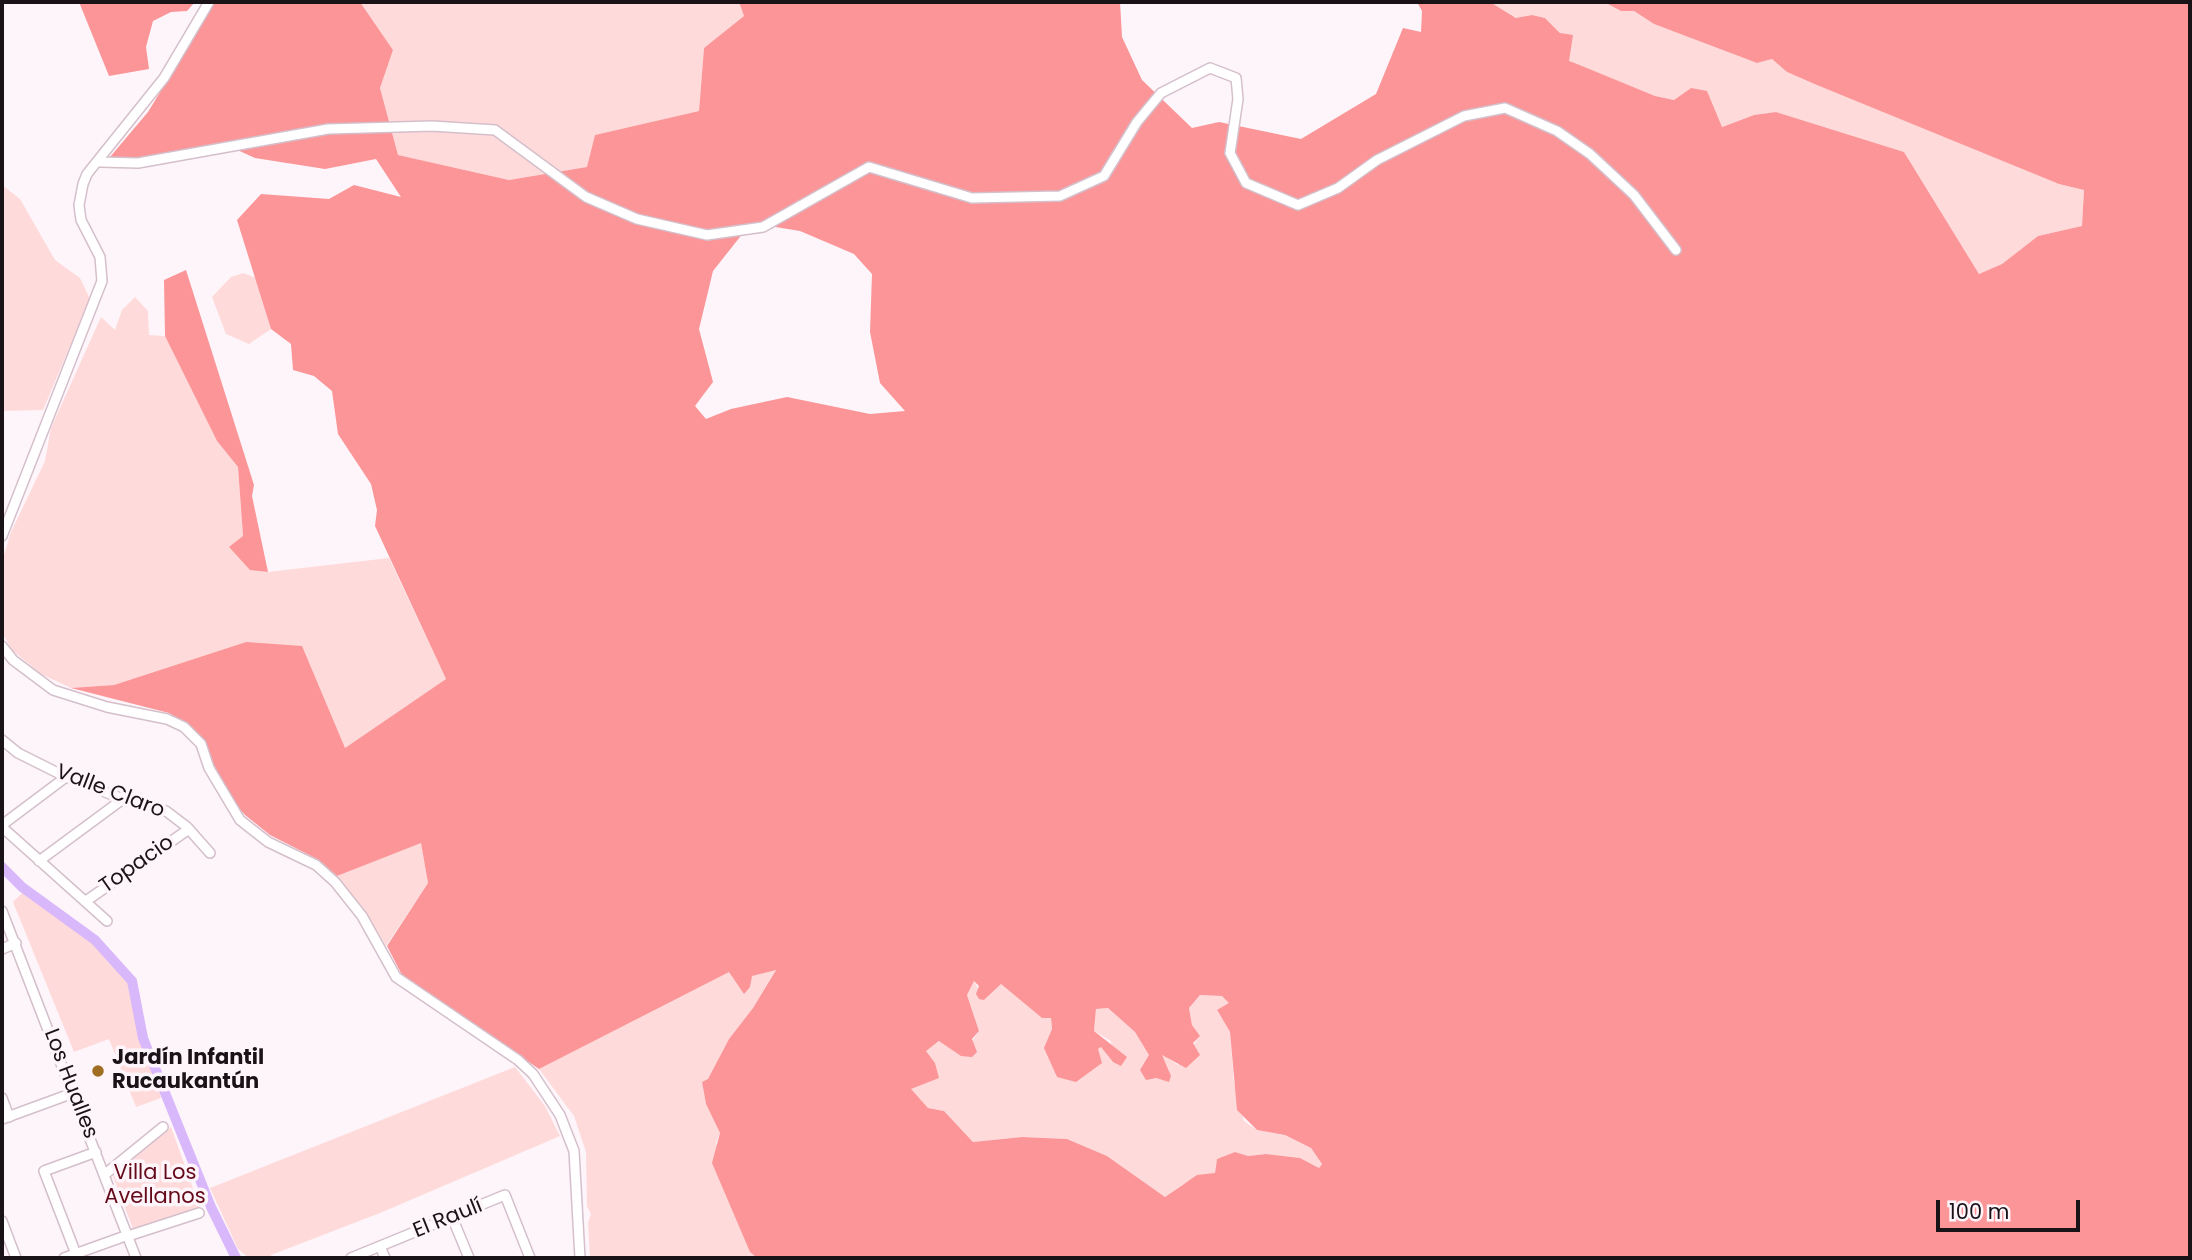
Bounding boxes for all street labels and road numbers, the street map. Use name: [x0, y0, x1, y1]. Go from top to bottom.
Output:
street label: Valle Claro: [52, 760, 168, 824]
street label: Topacio: [95, 830, 179, 900]
street label: Los Hualles: [38, 1026, 102, 1142]
street label: El Raulí: [410, 1194, 486, 1244]

